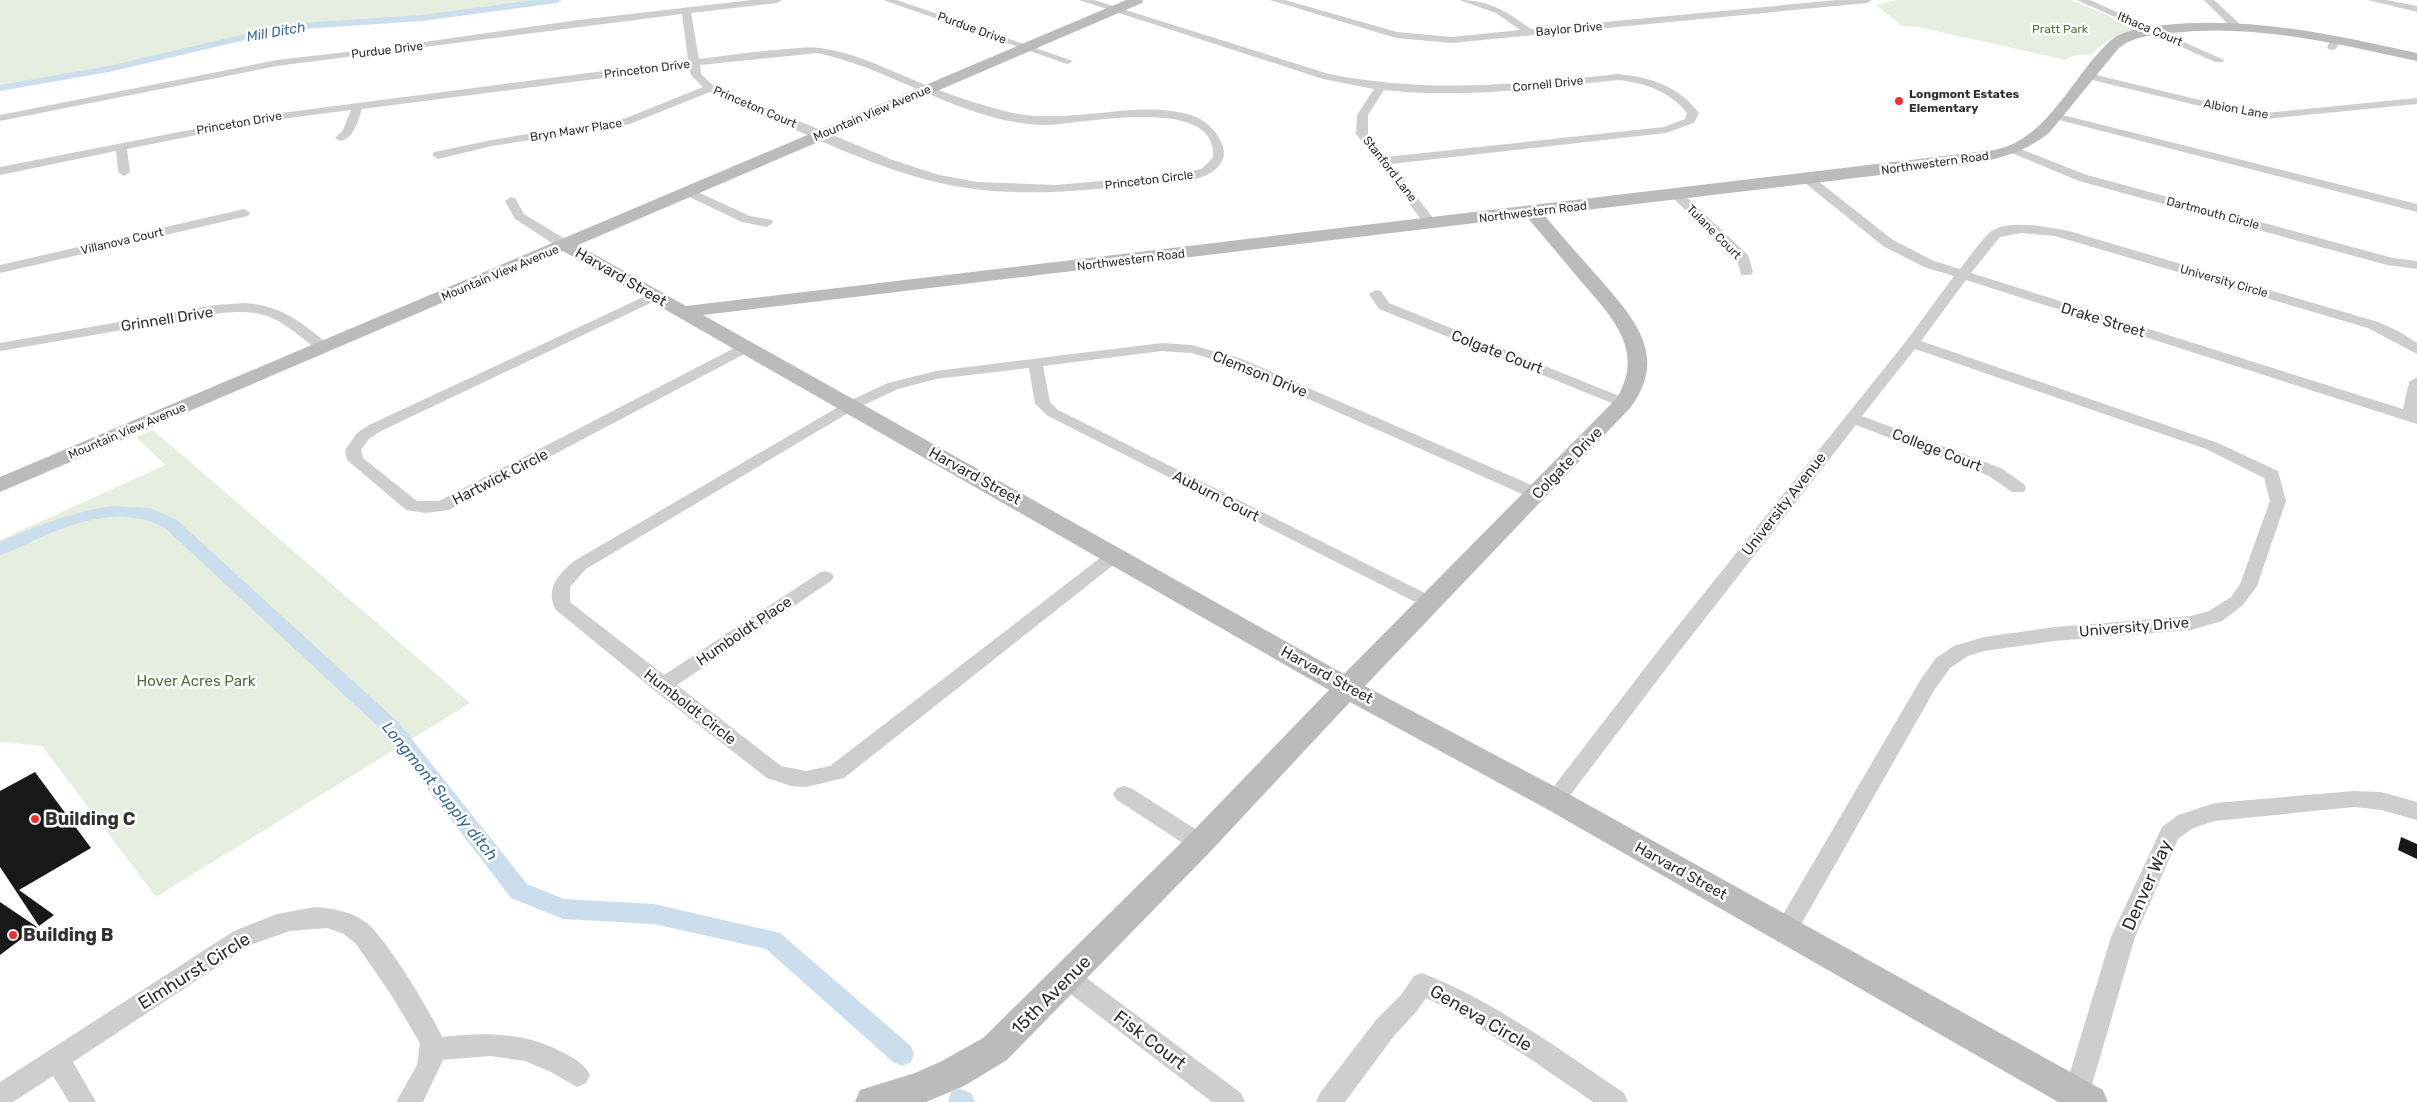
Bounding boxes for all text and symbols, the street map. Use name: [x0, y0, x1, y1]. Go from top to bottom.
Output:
street label: Purdue Drive: [936, 9, 1009, 47]
street label: Ithaca Court: [2115, 9, 2185, 49]
water label: Mill Ditch: [245, 18, 307, 46]
street label: Baylor Drive: [1535, 19, 1603, 39]
park label: Pratt Park: [2032, 22, 2089, 36]
street label: Purdue Drive: [350, 39, 424, 61]
street label: Princeton Drive: [603, 57, 691, 81]
street label: Cornell Drive: [1512, 73, 1584, 95]
street label: Mountain View Avenue: [811, 82, 933, 144]
street label: Princeton Court: [711, 83, 799, 131]
place label: Longmont Estates Elementary: [1909, 87, 2020, 115]
marker: Longmont Estates Elementary: [1893, 95, 1905, 107]
street label: Albion Lane: [2203, 96, 2270, 122]
street label: Princeton Drive: [195, 109, 283, 137]
street label: Bryn Mawr Place: [529, 116, 623, 144]
street label: Stanford Lane: [1360, 133, 1420, 205]
street label: Northwestern Road: [1880, 149, 1990, 177]
street label: Princeton Circle: [1104, 168, 1194, 192]
street label: Dartmouth Circle: [2165, 194, 2261, 232]
street label: Northwestern Road: [1478, 198, 1588, 226]
street label: Tulane Court: [1684, 202, 1744, 262]
street label: Villanova Court: [79, 225, 165, 257]
street label: Mountain View Avenue: [439, 242, 561, 304]
street label: Harvard Street: [572, 244, 670, 310]
street label: Northwestern Road: [1076, 246, 1186, 274]
street label: University Circle: [2178, 262, 2270, 300]
street label: Drake Street: [2059, 299, 2147, 341]
street label: Grinnell Drive: [120, 303, 214, 335]
street label: Colgate Court: [1449, 326, 1545, 378]
street label: Clemson Drive: [1210, 347, 1310, 401]
street label: Mountain View Avenue: [66, 400, 188, 462]
street label: Colgate Drive: [1528, 423, 1606, 503]
street label: College Court: [1890, 425, 1984, 475]
street label: Harvard Street: [926, 443, 1024, 509]
street label: Hartwick Circle: [449, 445, 551, 509]
street label: University Avenue: [1738, 449, 1830, 559]
street label: Auburn Court: [1170, 467, 1262, 526]
street label: Humboldt Place: [693, 593, 795, 669]
street label: University Drive: [2078, 613, 2190, 641]
street label: Harvard Street: [1278, 642, 1376, 708]
street label: Humboldt Circle: [640, 665, 740, 749]
park label: Hover Acres Park: [137, 672, 256, 690]
water label: Longmont Supply ditch: [378, 718, 502, 864]
place label: Building C: [45, 808, 136, 830]
marker: Building C: [29, 813, 41, 825]
street label: Denver Way: [2117, 836, 2177, 934]
street label: Harvard Street: [1632, 838, 1730, 904]
place label: Building B: [23, 924, 114, 946]
street label: Elmhurst Circle: [134, 928, 254, 1014]
marker: Building B: [7, 929, 19, 941]
street label: 15th Avenue: [1007, 951, 1095, 1039]
street label: Geneva Circle: [1426, 980, 1536, 1056]
street label: Fisk Court: [1110, 1006, 1190, 1074]

